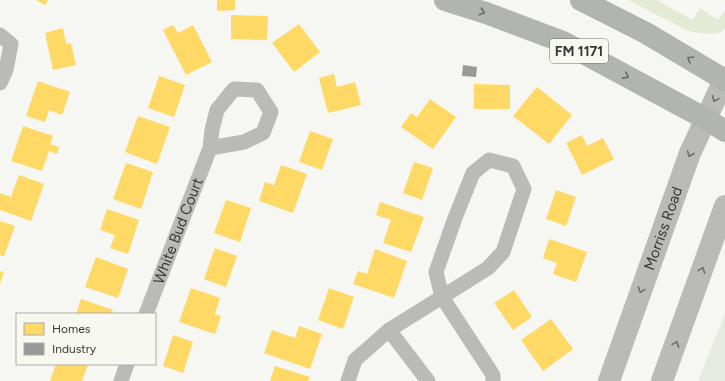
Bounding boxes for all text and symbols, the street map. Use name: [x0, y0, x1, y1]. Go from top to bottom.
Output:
one-way arrow: [478, 7, 485, 15]
road number: FM 1171: [550, 39, 608, 63]
one-way arrow: [687, 57, 695, 64]
one-way arrow: [622, 71, 629, 79]
one-way arrow: [712, 95, 720, 103]
one-way arrow: [686, 151, 694, 158]
street label: White Bud Court: [149, 175, 207, 287]
street label: Morriss Road: [640, 184, 686, 272]
one-way arrow: [697, 267, 706, 274]
one-way arrow: [638, 286, 646, 293]
legend: [16, 313, 156, 365]
text: Homes: [52, 322, 91, 336]
one-way arrow: [671, 341, 679, 348]
text: Industry: [52, 342, 97, 356]

